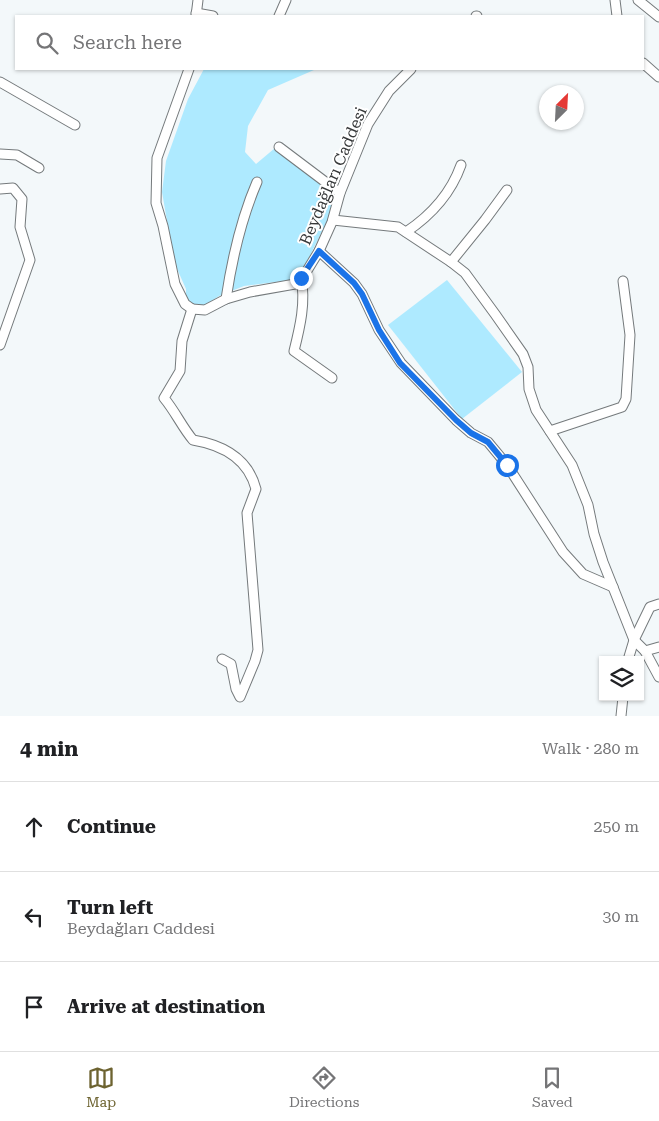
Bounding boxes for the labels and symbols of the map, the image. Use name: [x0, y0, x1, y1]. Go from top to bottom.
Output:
north arrow: [539, 85, 584, 130]
street label: Beydağları Caddesi: [295, 104, 371, 248]
route end: [290, 267, 313, 290]
route start: [496, 454, 519, 477]

